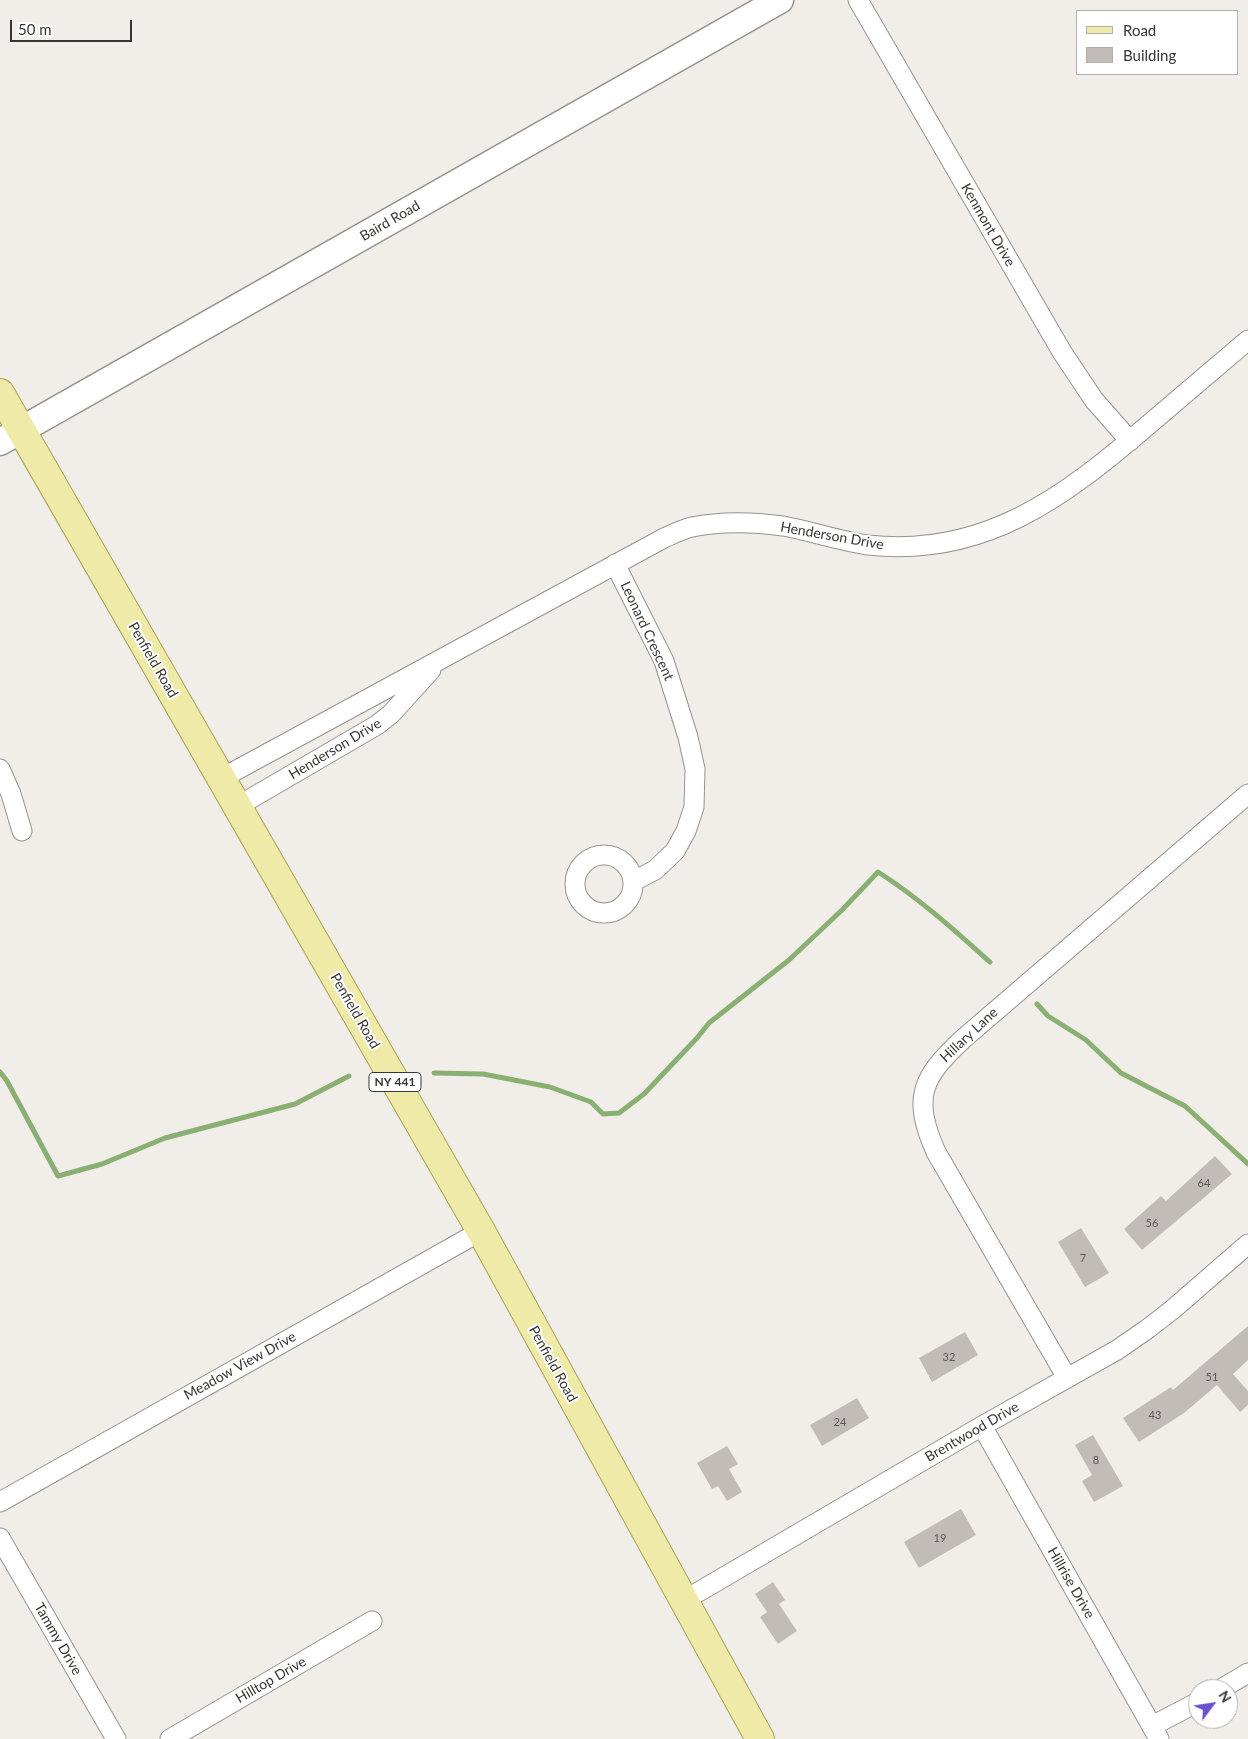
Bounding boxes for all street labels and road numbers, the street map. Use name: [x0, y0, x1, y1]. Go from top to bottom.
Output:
street label: Kenmont Drive: [957, 180, 1019, 270]
street label: Baird Road: [357, 197, 423, 245]
street label: Henderson Drive: [779, 519, 885, 553]
street label: Leonard Crescent: [617, 579, 677, 683]
street label: Penfield Road: [125, 619, 181, 701]
street label: Henderson Drive: [286, 715, 384, 783]
street label: Penfield Road: [327, 970, 383, 1052]
street label: Hillary Lane: [937, 1004, 1001, 1066]
road number: NY 441: [369, 1072, 421, 1092]
street label: Penfield Road: [525, 1323, 581, 1405]
street label: Meadow View Drive: [181, 1328, 299, 1404]
street label: Brentwood Drive: [922, 1398, 1022, 1466]
street label: Hillrise Drive: [1044, 1544, 1098, 1622]
street label: Tammy Drive: [31, 1600, 85, 1678]
street label: Hilltop Drive: [233, 1653, 309, 1707]

